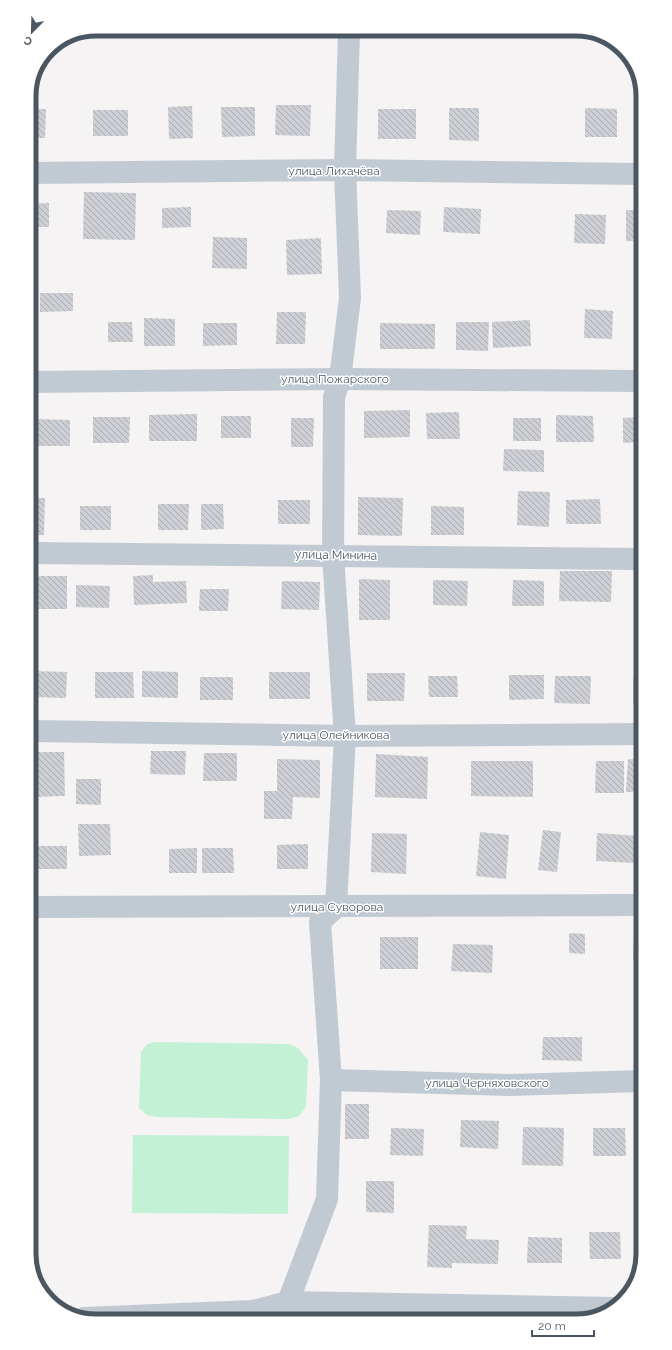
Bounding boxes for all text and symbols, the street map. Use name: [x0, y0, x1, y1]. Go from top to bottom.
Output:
north arrow: [12, 12, 52, 52]
text: С: [22, 33, 34, 48]
street label: улица Лихачёва: [288, 164, 380, 178]
street label: улица Пожарского: [281, 372, 389, 386]
street label: улица Минина: [295, 547, 377, 563]
street label: улица Олейникова: [282, 728, 390, 742]
street label: улица Суворова: [291, 900, 383, 914]
street label: улица Черняховского: [425, 1076, 549, 1090]
scale bar: [532, 1312, 594, 1338]
text: 20 m: [538, 1319, 566, 1333]

